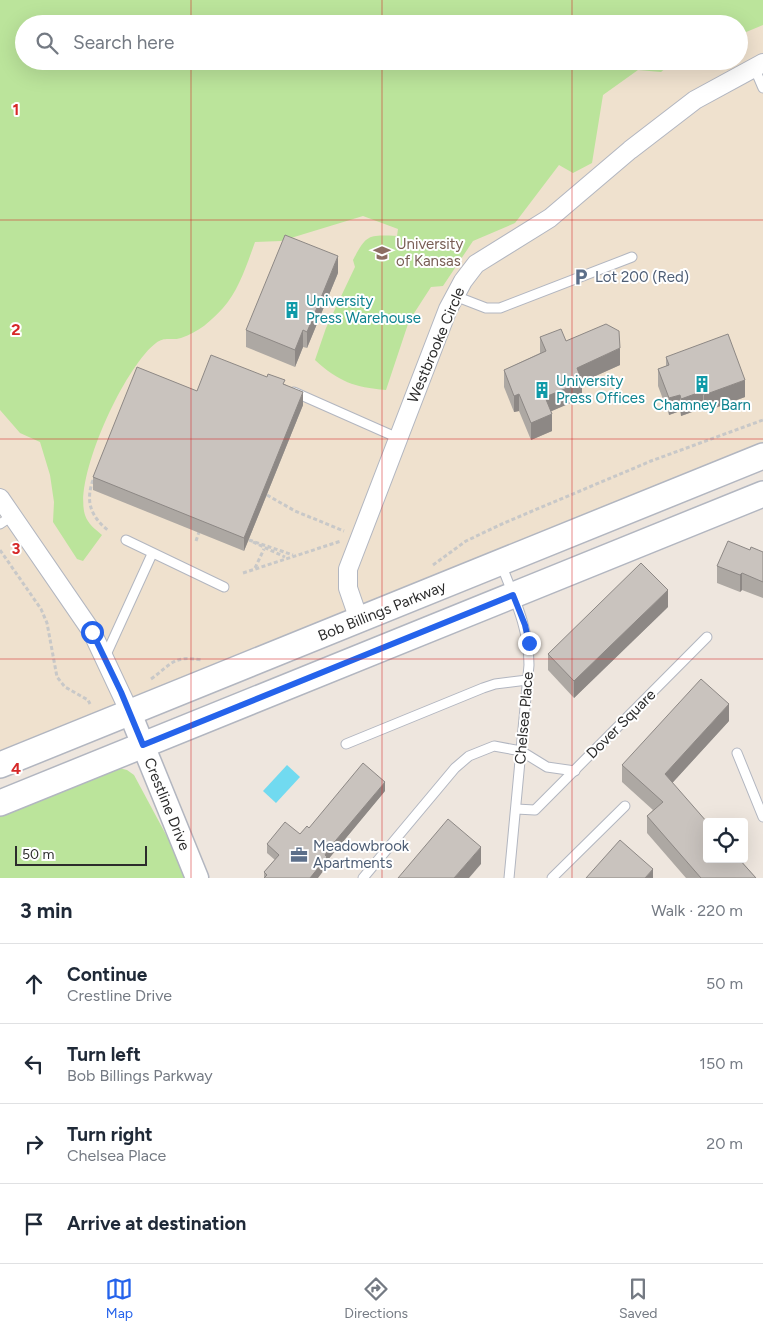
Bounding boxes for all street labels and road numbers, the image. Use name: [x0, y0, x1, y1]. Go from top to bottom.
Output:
street label: Westbrooke Circle: [404, 284, 468, 406]
street label: Bob Billings Parkway: [315, 577, 449, 645]
street label: Chelsea Place: [511, 671, 537, 765]
street label: Dover Square: [583, 686, 659, 762]
street label: Crestline Drive: [140, 755, 194, 853]

